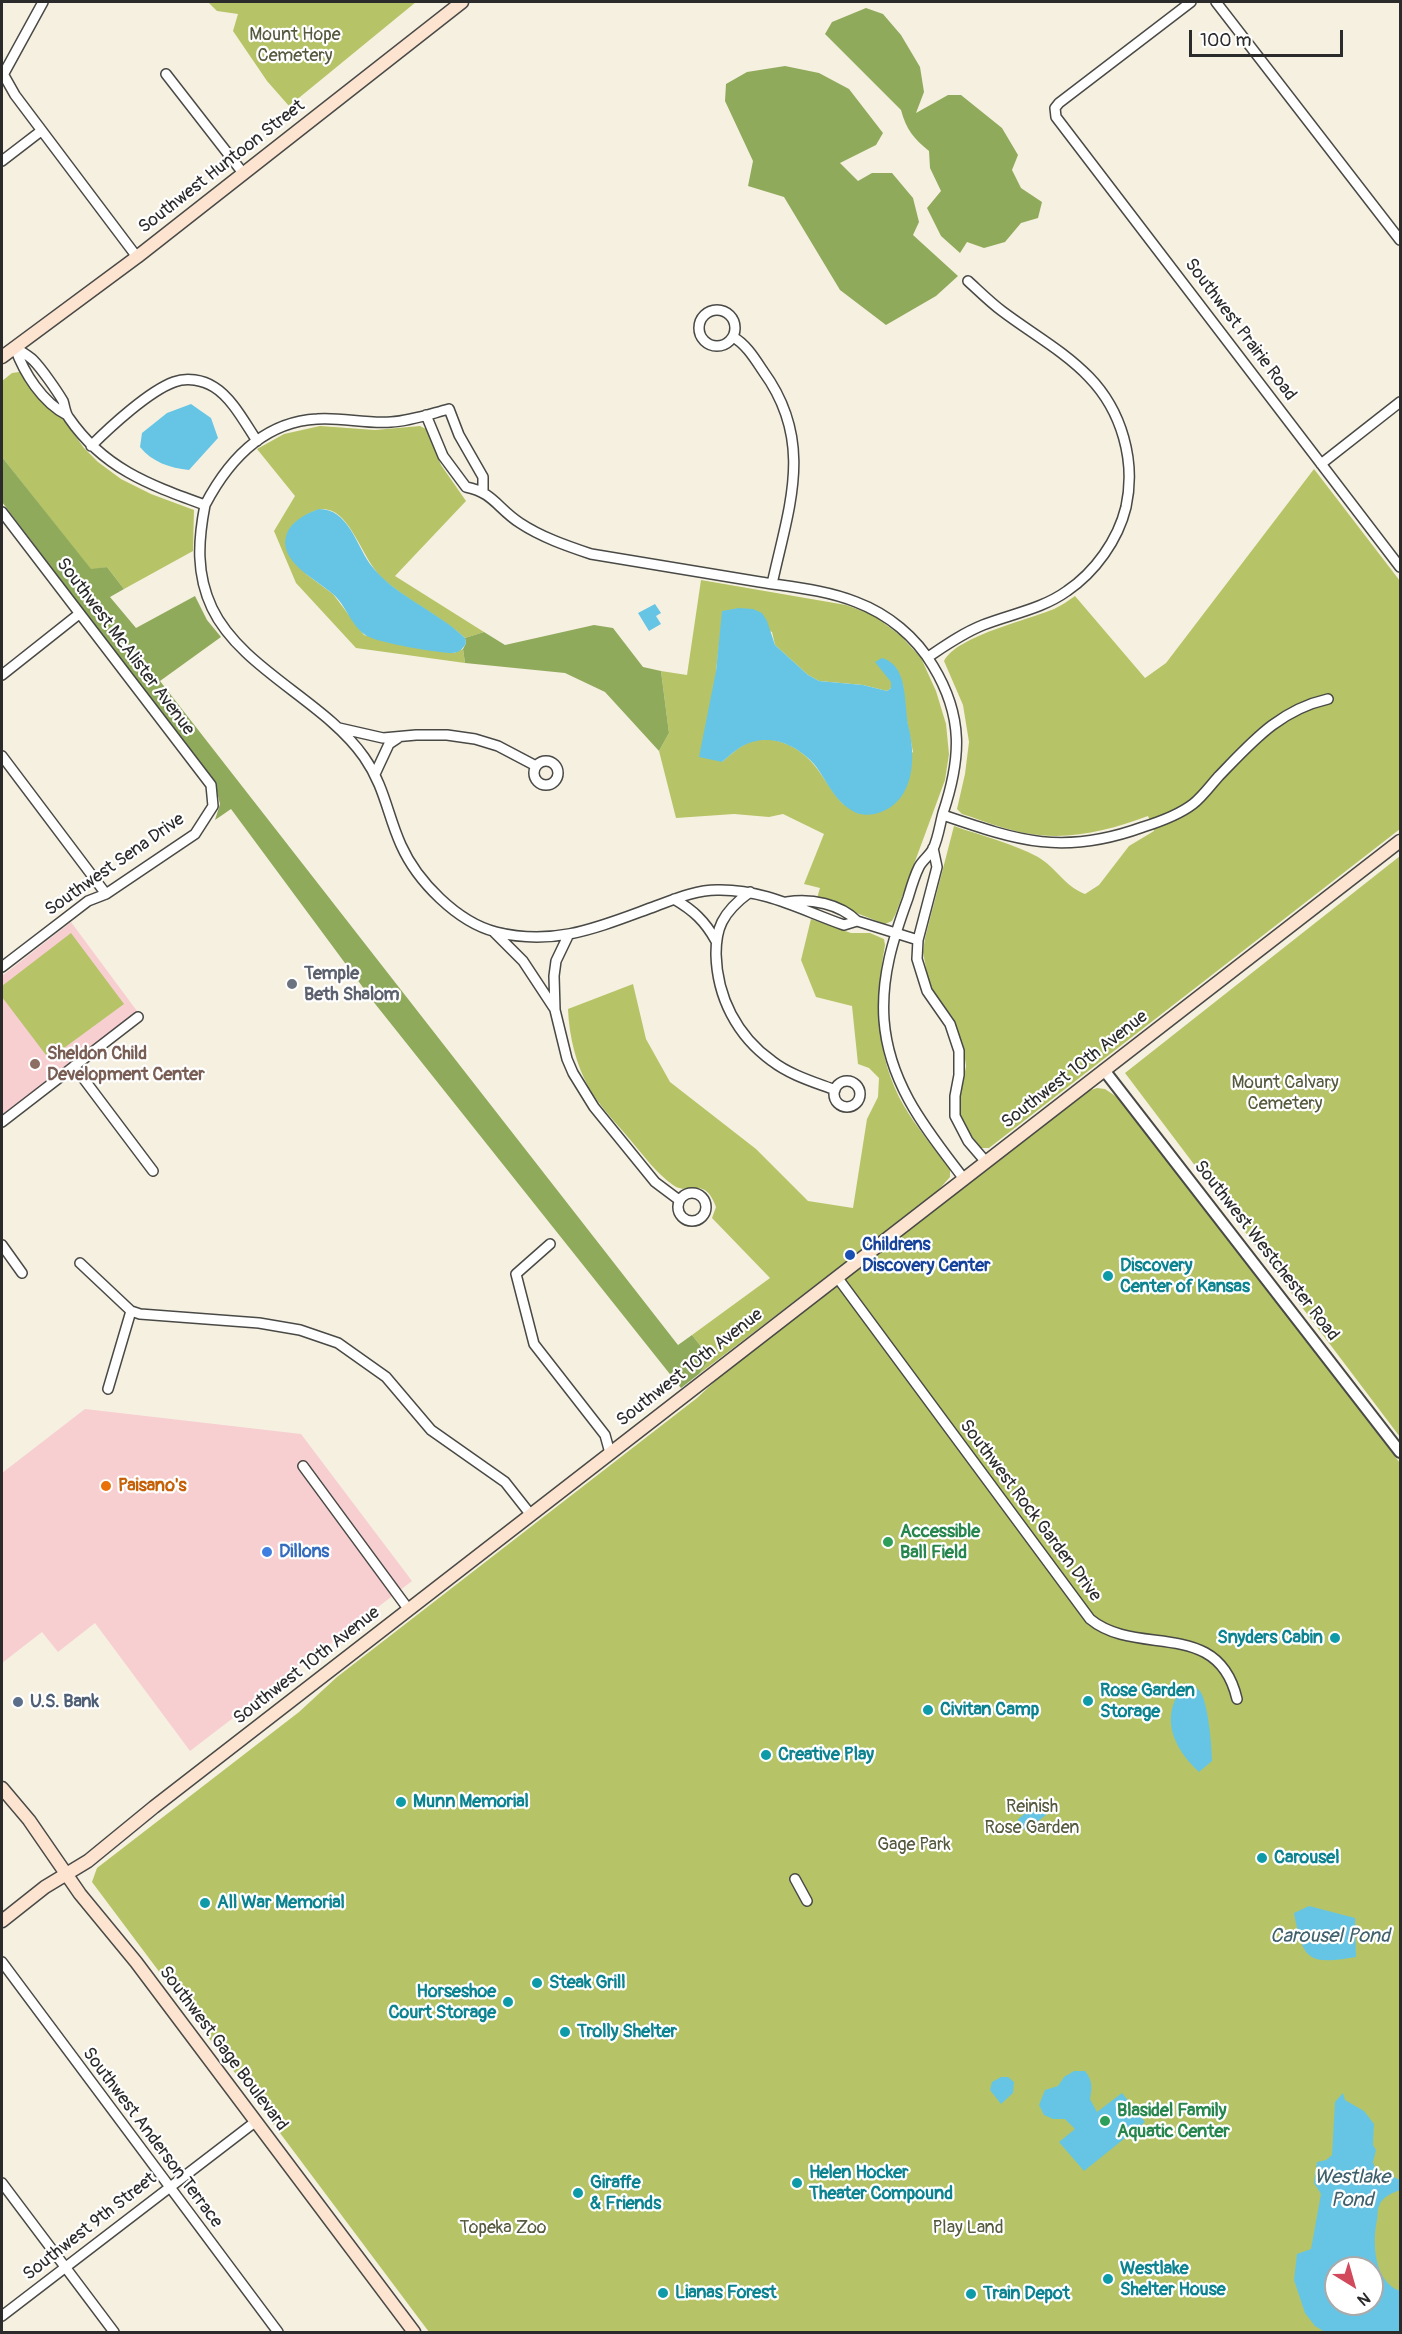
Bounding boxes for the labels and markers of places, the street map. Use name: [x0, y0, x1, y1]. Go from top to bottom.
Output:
place label: Temple Beth Shalom: [304, 963, 399, 1006]
marker: Temple Beth Shalom: [285, 977, 299, 991]
place label: Sheldon Child Development Center: [47, 1043, 205, 1086]
marker: Sheldon Child Development Center: [28, 1057, 42, 1071]
place label: Childrens Discovery Center: [862, 1234, 991, 1276]
marker: Childrens Discovery Center: [843, 1248, 857, 1262]
place label: Discovery Center of Kansas: [1120, 1255, 1250, 1298]
marker: Discovery Center of Kansas: [1101, 1269, 1115, 1283]
place label: Paisano's: [118, 1475, 186, 1497]
marker: Paisano's: [99, 1479, 113, 1493]
place label: Accessible Ball Field: [900, 1521, 980, 1564]
marker: Accessible Ball Field: [881, 1535, 895, 1549]
place label: Dillons: [279, 1541, 329, 1563]
marker: Dillons: [260, 1545, 274, 1559]
place label: Snyders Cabin: [1217, 1627, 1323, 1649]
marker: Snyders Cabin: [1328, 1631, 1342, 1645]
place label: Rose Garden Storage: [1100, 1680, 1195, 1722]
place label: U.S. Bank: [30, 1691, 99, 1713]
marker: Rose Garden Storage: [1081, 1694, 1095, 1708]
marker: U.S. Bank: [11, 1695, 25, 1709]
place label: Civitan Camp: [940, 1699, 1039, 1721]
marker: Civitan Camp: [921, 1703, 935, 1717]
place label: Creative Play: [778, 1744, 874, 1766]
marker: Creative Play: [759, 1748, 773, 1762]
place label: Munn Memorial: [413, 1791, 529, 1813]
marker: Munn Memorial: [394, 1795, 408, 1809]
place label: Carousel: [1274, 1847, 1339, 1869]
marker: Carousel: [1255, 1851, 1269, 1865]
place label: All War Memorial: [217, 1892, 345, 1914]
marker: All War Memorial: [198, 1896, 212, 1910]
place label: Steak Grill: [549, 1972, 626, 1994]
marker: Steak Grill: [530, 1976, 544, 1990]
place label: Horseshoe Court Storage: [388, 1981, 496, 2024]
marker: Horseshoe Court Storage: [501, 1995, 515, 2009]
place label: Trolly Shelter: [577, 2021, 677, 2043]
marker: Trolly Shelter: [558, 2025, 572, 2039]
place label: Blasidel Family Aquatic Center: [1117, 2100, 1230, 2142]
marker: Blasidel Family Aquatic Center: [1098, 2114, 1112, 2128]
place label: Helen Hocker Theater Compound: [809, 2162, 953, 2204]
place label: Giraffe & Friends: [590, 2172, 661, 2214]
marker: Helen Hocker Theater Compound: [790, 2176, 804, 2190]
marker: Giraffe & Friends: [571, 2186, 585, 2200]
place label: Westlake Shelter House: [1120, 2258, 1226, 2300]
marker: Westlake Shelter House: [1101, 2272, 1115, 2286]
place label: Lianas Forest: [675, 2282, 777, 2304]
place label: Train Depot: [983, 2283, 1070, 2305]
marker: Lianas Forest: [656, 2286, 670, 2300]
marker: Train Depot: [964, 2287, 978, 2301]

